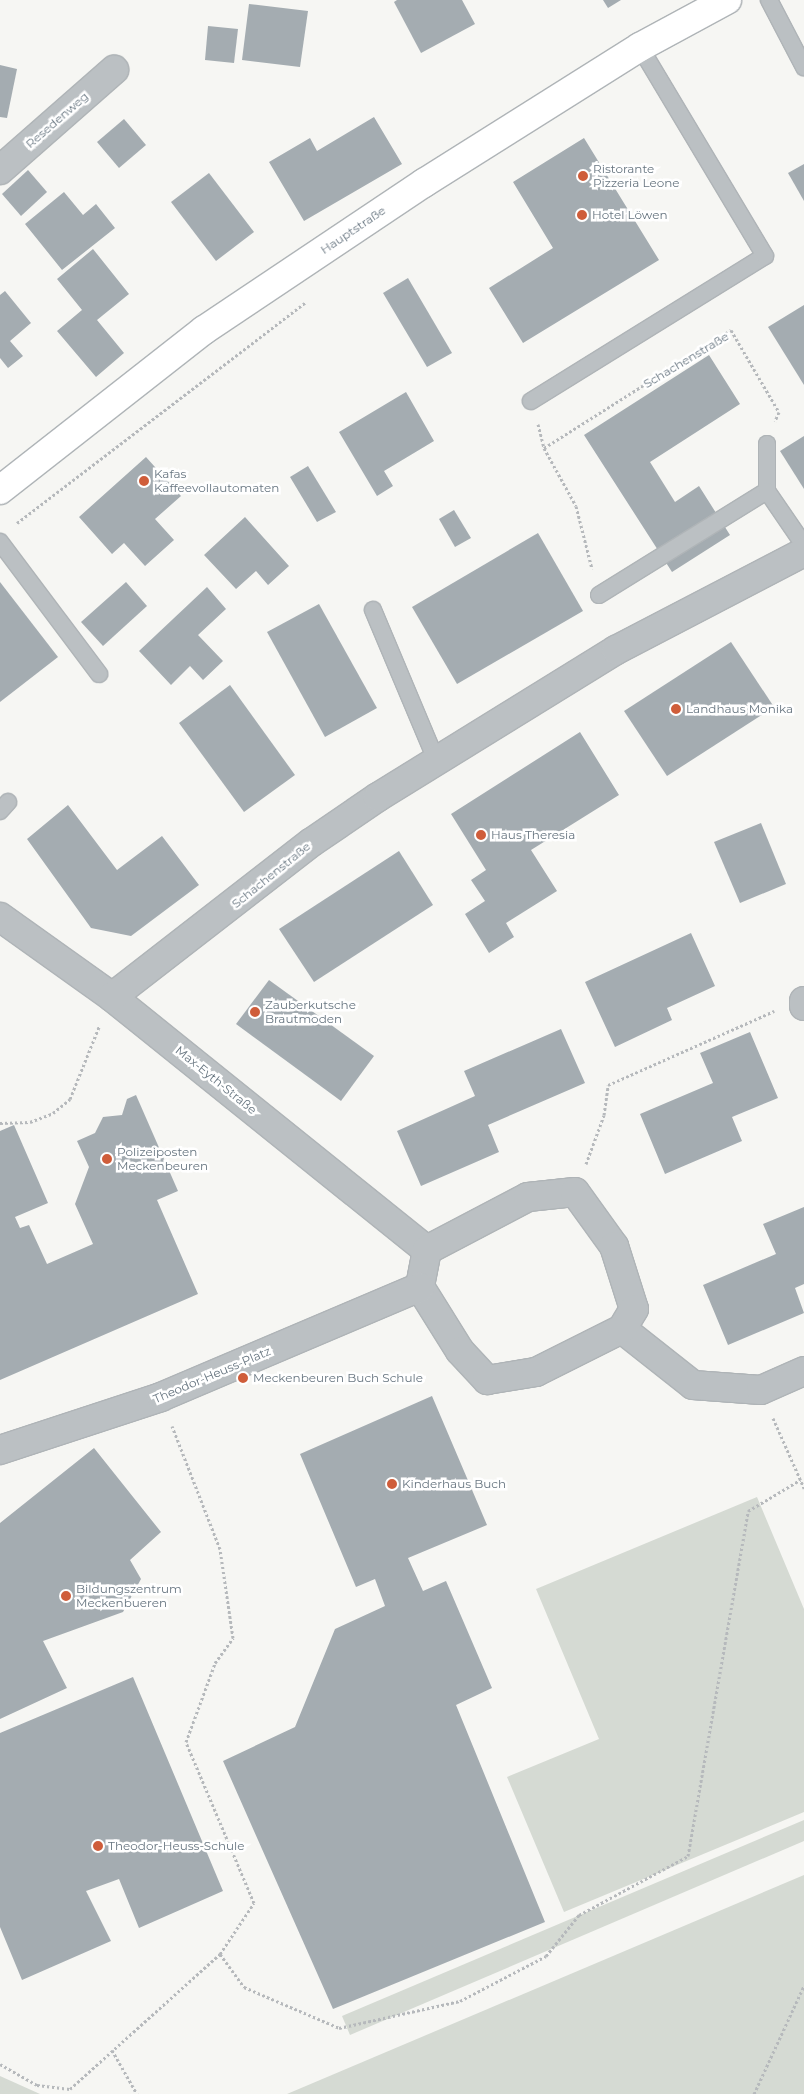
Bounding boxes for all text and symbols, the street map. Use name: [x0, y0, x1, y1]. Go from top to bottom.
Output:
street label: Resedenweg: [23, 89, 91, 151]
place label: Ristorante Pizzeria Leone: [593, 162, 680, 190]
marker: Ristorante Pizzeria Leone: [577, 170, 589, 182]
street label: Hauptstraße: [318, 203, 388, 257]
place label: Hotel Löwen: [592, 208, 668, 222]
marker: Hotel Löwen: [576, 209, 588, 221]
street label: Schachenstraße: [641, 329, 731, 391]
place label: Kafas Kaffeevollautomaten: [154, 467, 279, 495]
marker: Kafas Kaffeevollautomaten: [138, 475, 150, 487]
place label: Landhaus Monika: [686, 702, 793, 716]
marker: Landhaus Monika: [670, 703, 682, 715]
place label: Haus Theresia: [491, 828, 575, 842]
marker: Haus Theresia: [475, 829, 487, 841]
street label: Schachenstraße: [229, 839, 313, 911]
place label: Zauberkutsche Brautmoden: [265, 998, 356, 1026]
marker: Zauberkutsche Brautmoden: [249, 1006, 261, 1018]
street label: Max-Eyth-Straße: [173, 1043, 259, 1117]
place label: Polizeiposten Meckenbeuren: [117, 1145, 208, 1173]
marker: Polizeiposten Meckenbeuren: [101, 1153, 113, 1165]
street label: Theodor-Heuss-Platz: [151, 1344, 273, 1406]
place label: Meckenbeuren Buch Schule: [253, 1371, 423, 1385]
marker: Meckenbeuren Buch Schule: [237, 1372, 249, 1384]
place label: Kinderhaus Buch: [402, 1477, 506, 1491]
marker: Kinderhaus Buch: [386, 1478, 398, 1490]
place label: Bildungszentrum Meckenbueren: [76, 1582, 182, 1610]
marker: Bildungszentrum Meckenbueren: [60, 1590, 72, 1602]
place label: Theodor-Heuss-Schule: [108, 1839, 245, 1853]
marker: Theodor-Heuss-Schule: [92, 1840, 104, 1852]

